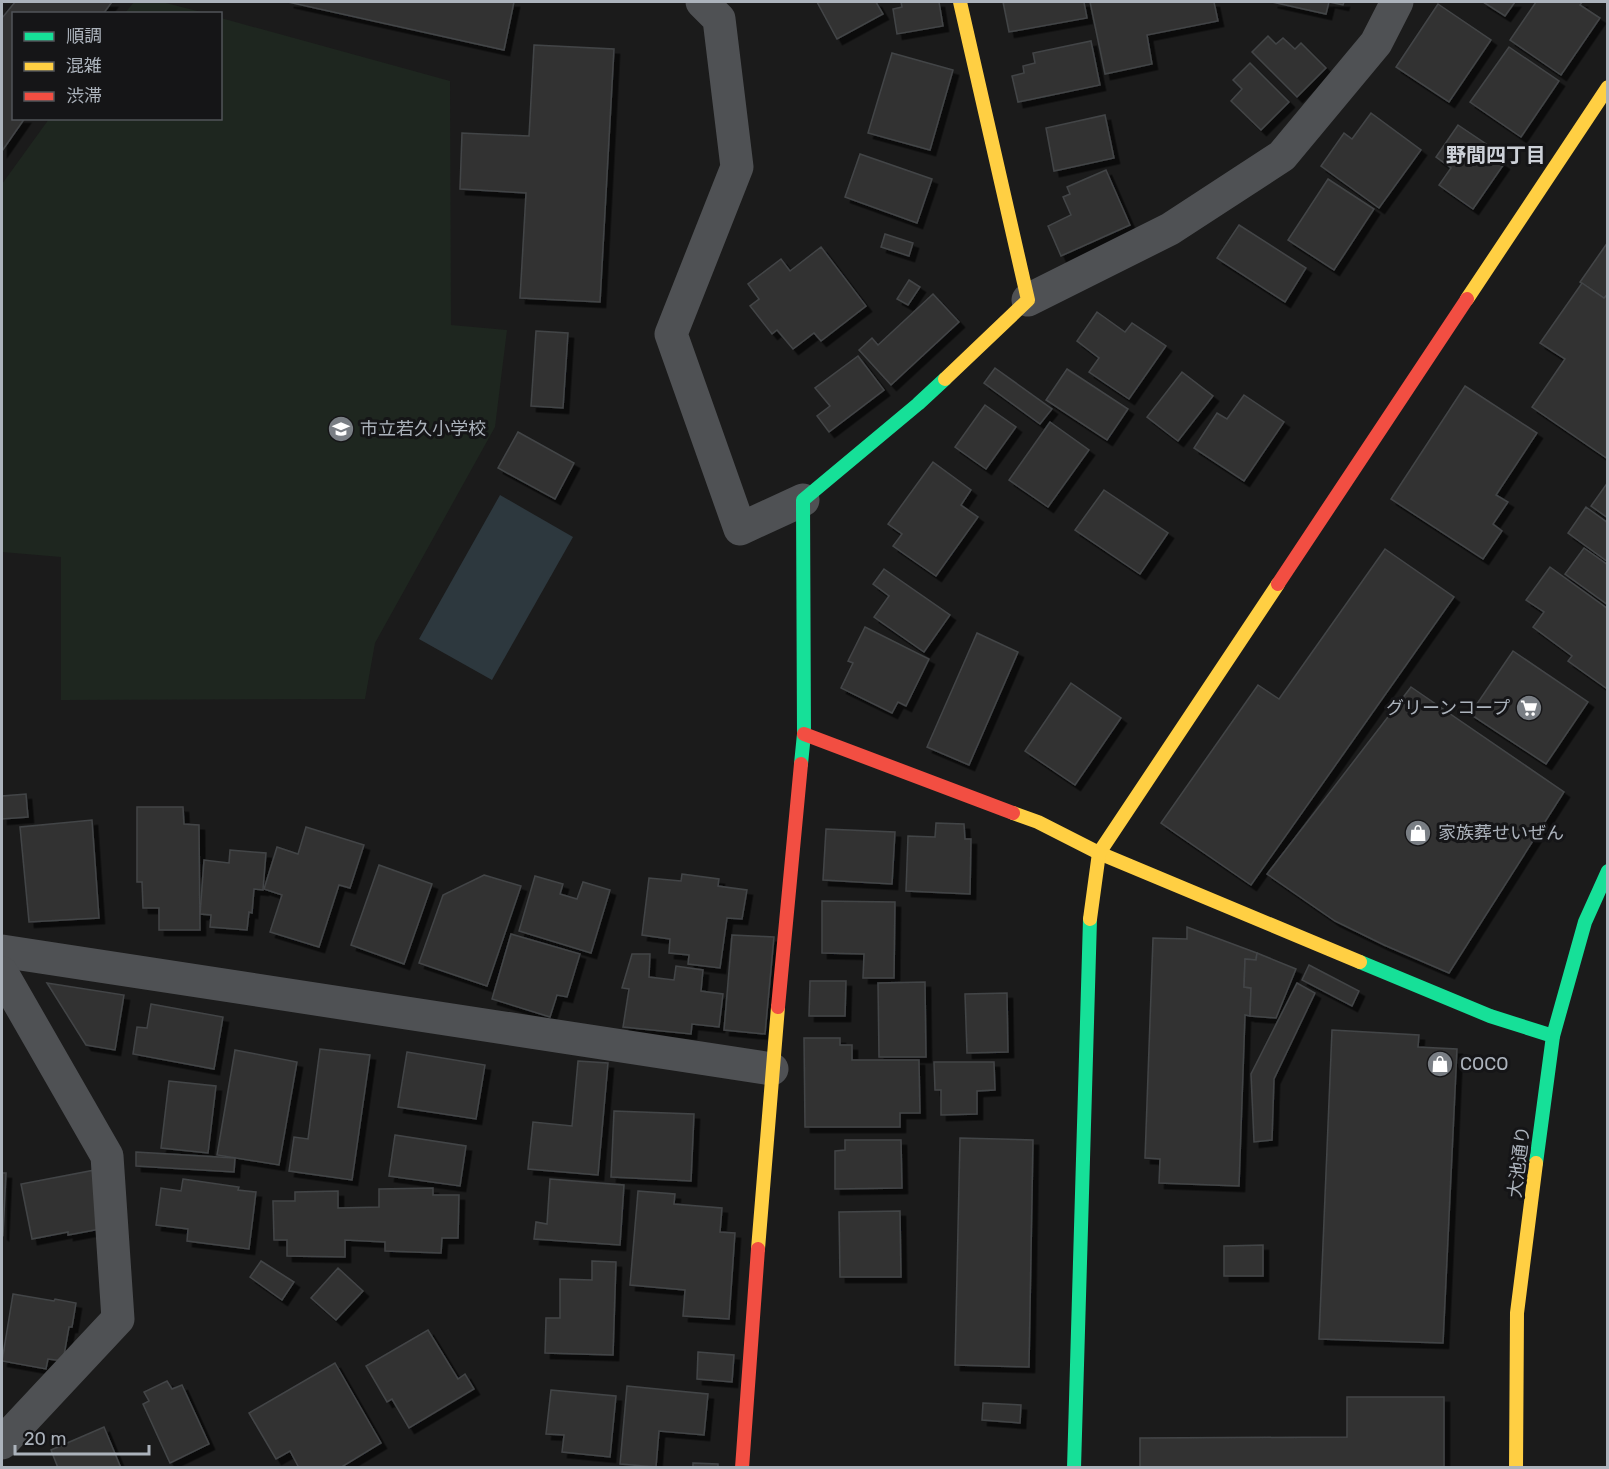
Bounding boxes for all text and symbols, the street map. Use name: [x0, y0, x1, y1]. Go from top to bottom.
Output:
legend: [12, 12, 222, 120]
text: 順調: [66, 25, 102, 47]
text: 混雑: [66, 55, 102, 77]
text: 渋滞: [66, 85, 102, 107]
district label: 野間四丁目: [1446, 143, 1546, 167]
school or university icon: 市立若久小学校: [326, 414, 356, 444]
place label: 市立若久小学校: [360, 418, 486, 440]
supermarket icon: グリーンコープ: [1514, 693, 1544, 723]
place label: グリーンコープ: [1386, 697, 1510, 719]
shop icon: 家族葬せいぜん: [1403, 818, 1433, 848]
place label: 家族葬せいぜん: [1438, 822, 1564, 844]
shop icon: COCO: [1425, 1049, 1455, 1079]
place label: COCO: [1460, 1053, 1508, 1075]
street label: 大池通り: [1504, 1125, 1534, 1199]
scale bar: [15, 1418, 148, 1456]
text: 20 m: [24, 1428, 66, 1450]

